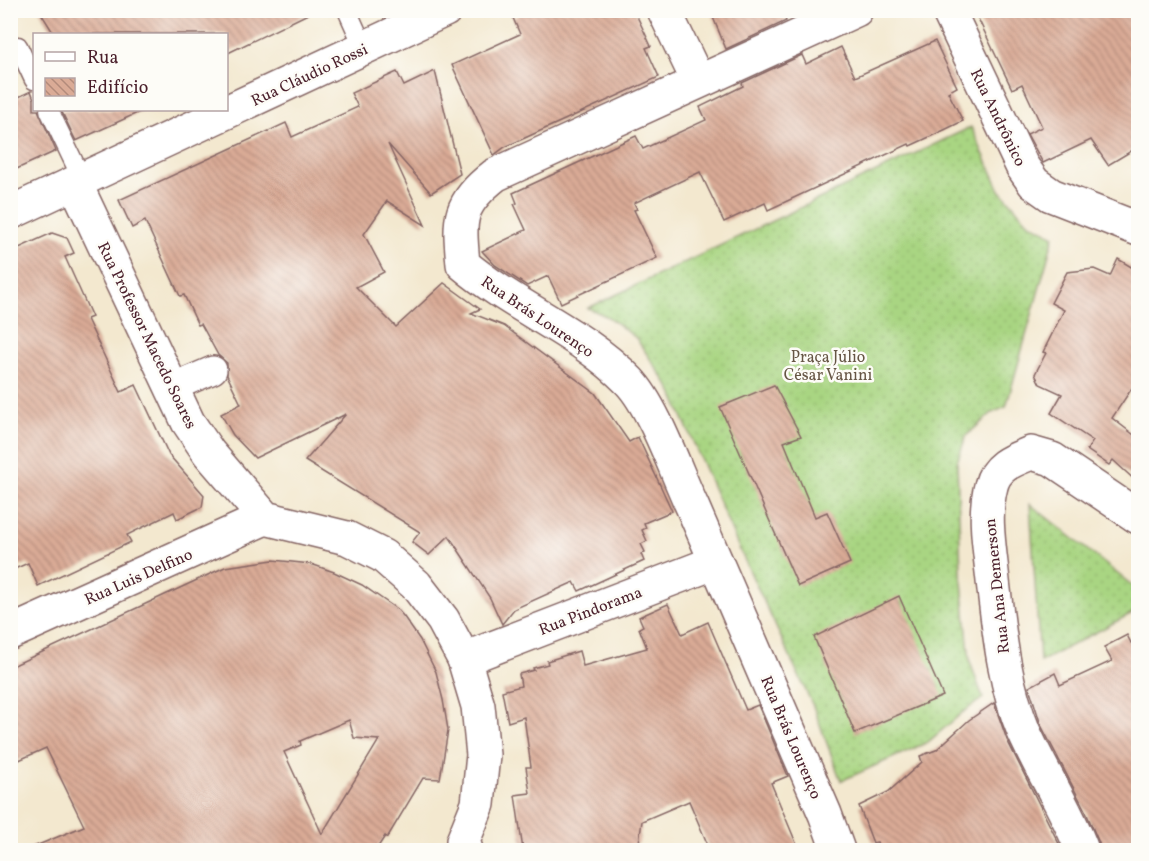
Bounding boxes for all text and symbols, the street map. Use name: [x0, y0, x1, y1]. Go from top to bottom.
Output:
legend: [33, 33, 228, 111]
street label: Rua Cláudio Rossi: [248, 39, 372, 113]
text: Rua: [87, 46, 118, 71]
street label: Rua Andrônico: [964, 65, 1030, 170]
text: Edifício: [87, 76, 148, 101]
street label: Rua Professor Macedo Soares: [91, 239, 201, 433]
street label: Rua Brás Lourenço: [476, 272, 598, 364]
park label: Praça Júlio César Vanini: [784, 347, 872, 387]
street label: Rua Ana Demerson: [980, 517, 1016, 654]
street label: Rua Luis Delfino: [81, 544, 196, 611]
street label: Rua Pindorama: [536, 582, 646, 642]
street label: Rua Brás Lourenço: [754, 673, 826, 803]

